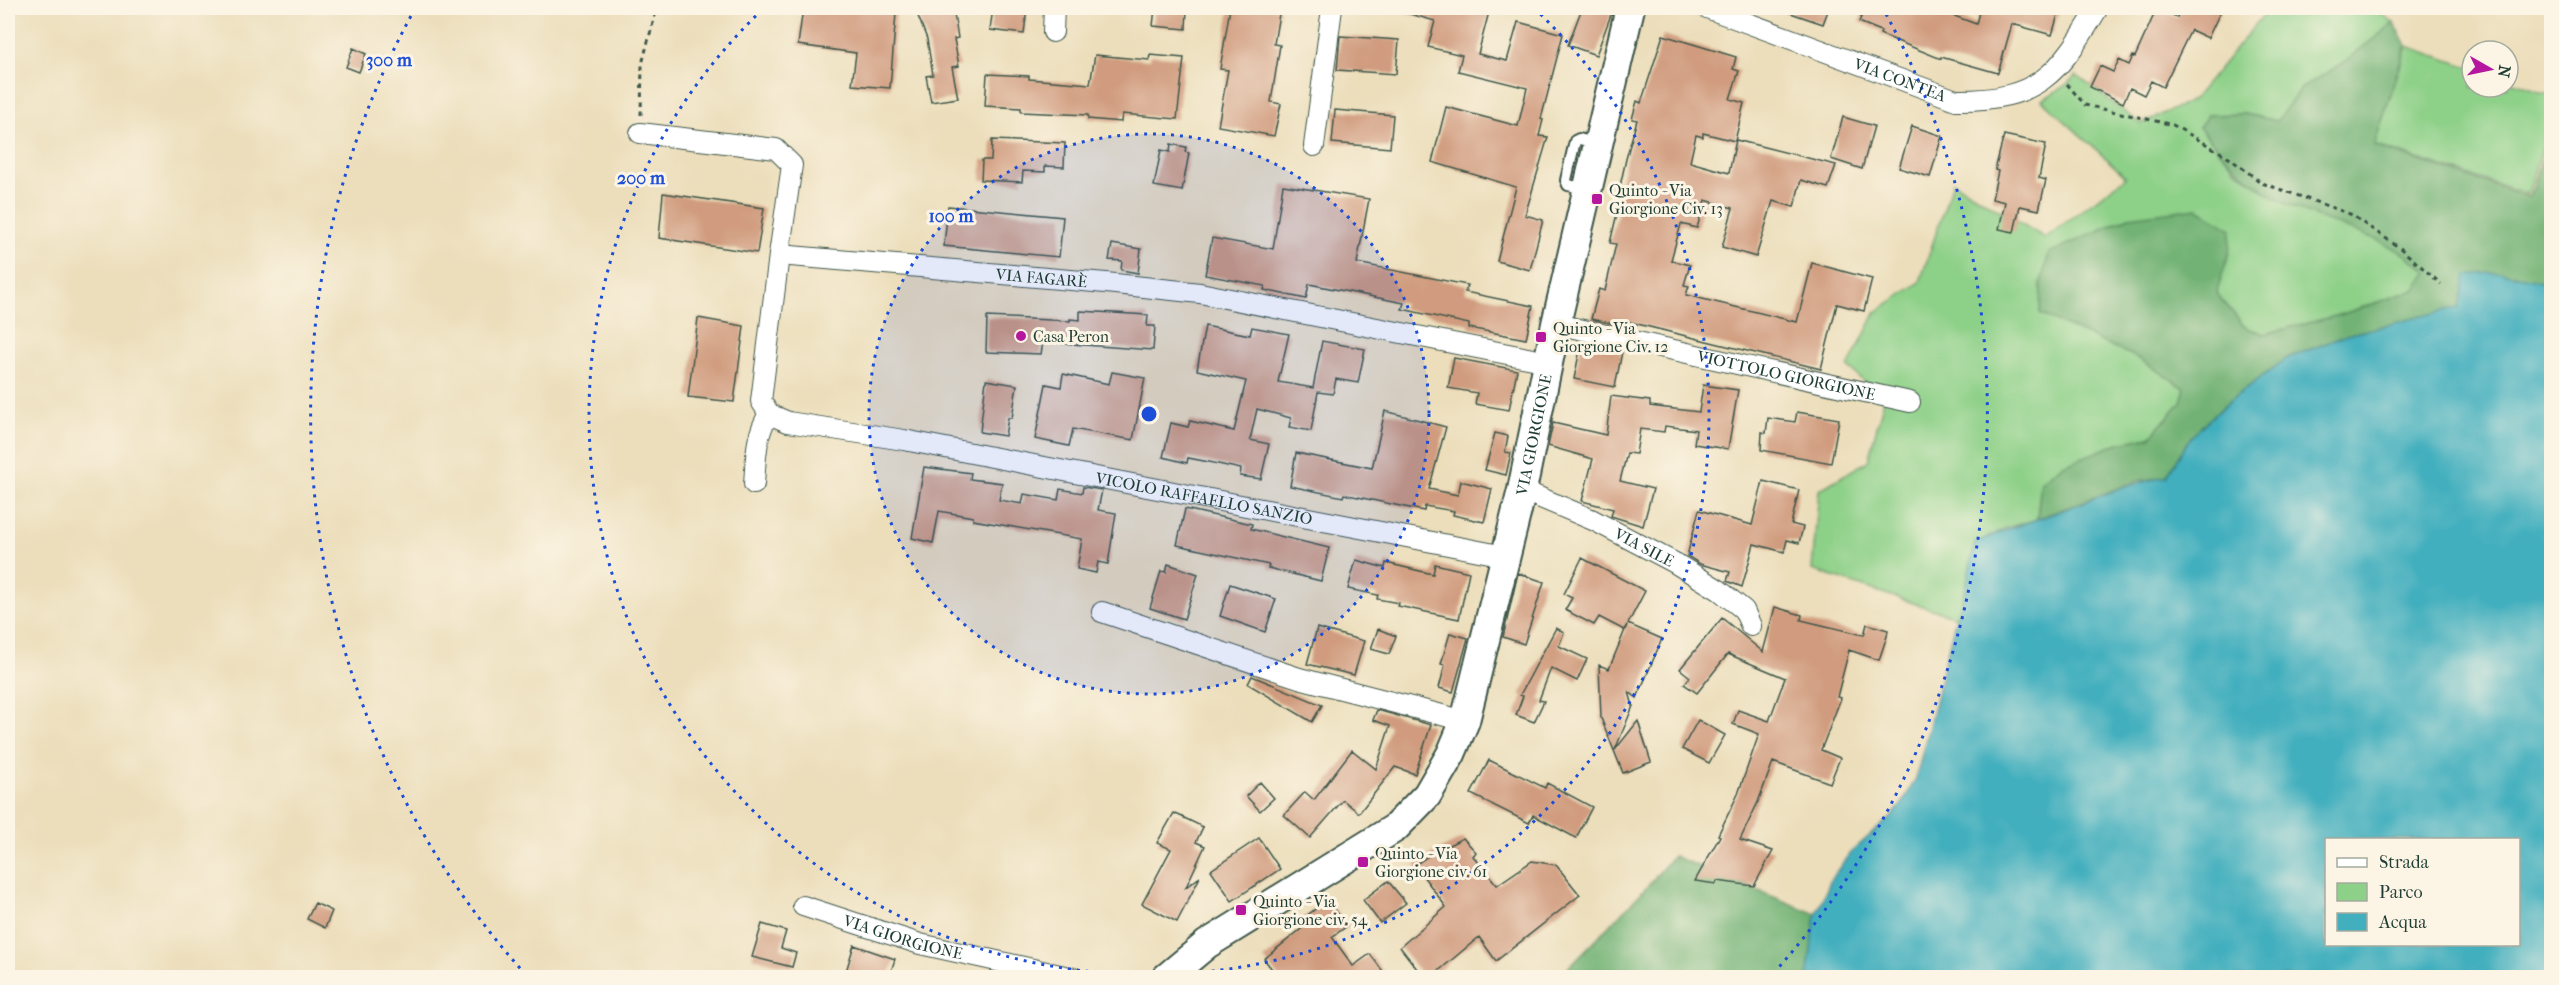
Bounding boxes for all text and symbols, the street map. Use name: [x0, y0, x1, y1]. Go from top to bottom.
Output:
north arrow: [2460, 39, 2520, 99]
text: 300 m: [366, 50, 413, 71]
street label: VIA CONTEA: [1851, 53, 1950, 105]
text: N: [2494, 64, 2515, 80]
text: 200 m: [617, 168, 666, 189]
place label: Quinto - Via Giorgione Civ. 13: [1609, 181, 1723, 218]
marker: Quinto - Via Giorgione Civ. 13: [1590, 192, 1604, 206]
text: 100 m: [928, 206, 975, 227]
street label: VIA FAGARÈ: [994, 264, 1088, 291]
place label: Quinto - Via Giorgione Civ. 12: [1553, 319, 1668, 356]
place label: Casa Peron: [1033, 327, 1110, 346]
marker: Casa Peron: [1014, 329, 1028, 343]
marker: Quinto - Via Giorgione Civ. 12: [1534, 330, 1548, 344]
street label: VIOTTOLO GIORGIONE: [1694, 346, 1878, 404]
street label: VIA GIORGIONE: [1511, 372, 1555, 498]
centre of rings: [1139, 404, 1159, 424]
street label: VICOLO RAFFAELLO SANZIO: [1093, 468, 1314, 528]
street label: VIA SILE: [1610, 523, 1677, 570]
legend: [2325, 838, 2520, 946]
place label: Quinto - Via Giorgione civ. 61: [1375, 844, 1487, 881]
text: Strada: [2379, 852, 2430, 873]
marker: Quinto - Via Giorgione civ. 61: [1356, 855, 1370, 869]
text: Parco: [2379, 882, 2423, 903]
place label: Quinto - Via Giorgione civ. 54: [1253, 892, 1368, 929]
marker: Quinto - Via Giorgione civ. 54: [1234, 903, 1248, 917]
street label: VIA GIORGIONE: [840, 910, 965, 963]
text: Acqua: [2378, 912, 2427, 933]

